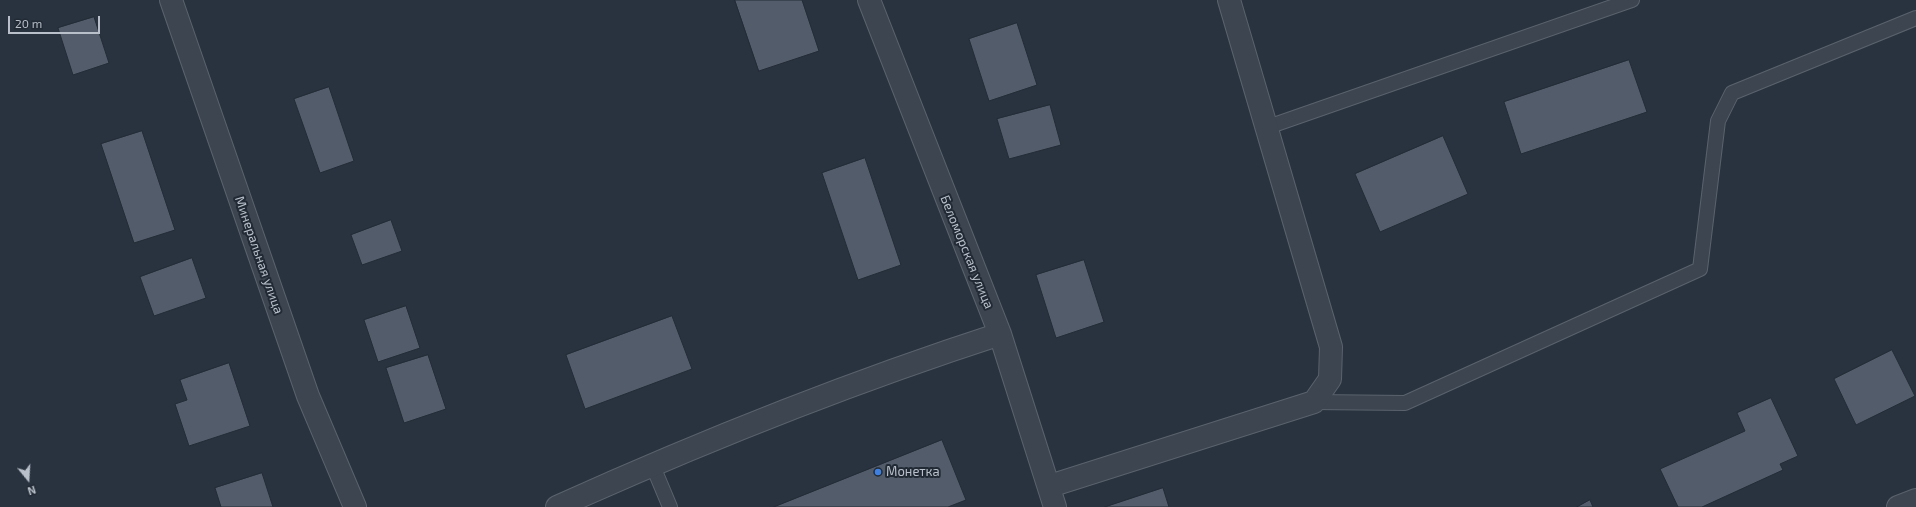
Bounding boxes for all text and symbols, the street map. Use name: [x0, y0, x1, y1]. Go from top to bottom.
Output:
scale bar: [10, 8, 102, 34]
text: 20 m: [15, 16, 42, 30]
street label: Беломорская улица: [937, 193, 997, 311]
street label: Минеральная улица: [232, 194, 286, 316]
north arrow: [8, 459, 48, 499]
place label: Монетка: [886, 464, 940, 480]
marker: Монетка: [873, 467, 883, 477]
text: N: [26, 483, 38, 498]

